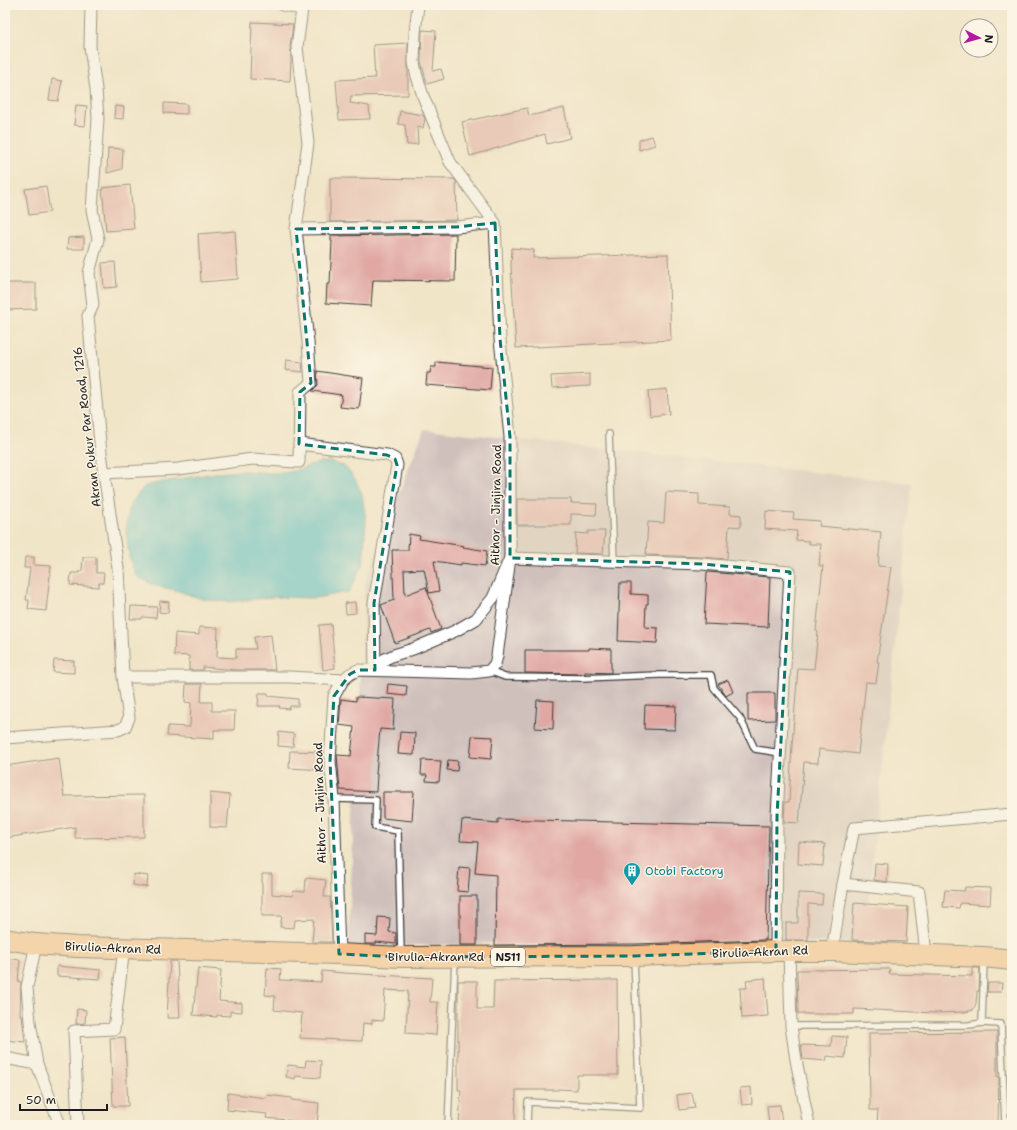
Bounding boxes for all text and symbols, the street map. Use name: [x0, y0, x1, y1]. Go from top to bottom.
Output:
north arrow: [959, 18, 999, 58]
text: N: [981, 34, 996, 44]
street label: Akran Pukur Par Road, 1216: [69, 346, 105, 508]
street label: Aithor - Jinjira Road: [487, 444, 505, 566]
street label: Aithor - Jinjira Road: [310, 742, 330, 864]
building icon: Otobi Factory: [622, 861, 642, 886]
place label: Otobi Factory: [645, 863, 724, 879]
street label: Birulia-Akran Rd: [65, 938, 162, 958]
street label: Birulia-Akran Rd: [712, 942, 809, 962]
road number: N511: [491, 948, 525, 966]
street label: Birulia-Akran Rd: [388, 949, 485, 965]
scale bar: [20, 1086, 107, 1112]
text: 50 m: [26, 1092, 56, 1108]

